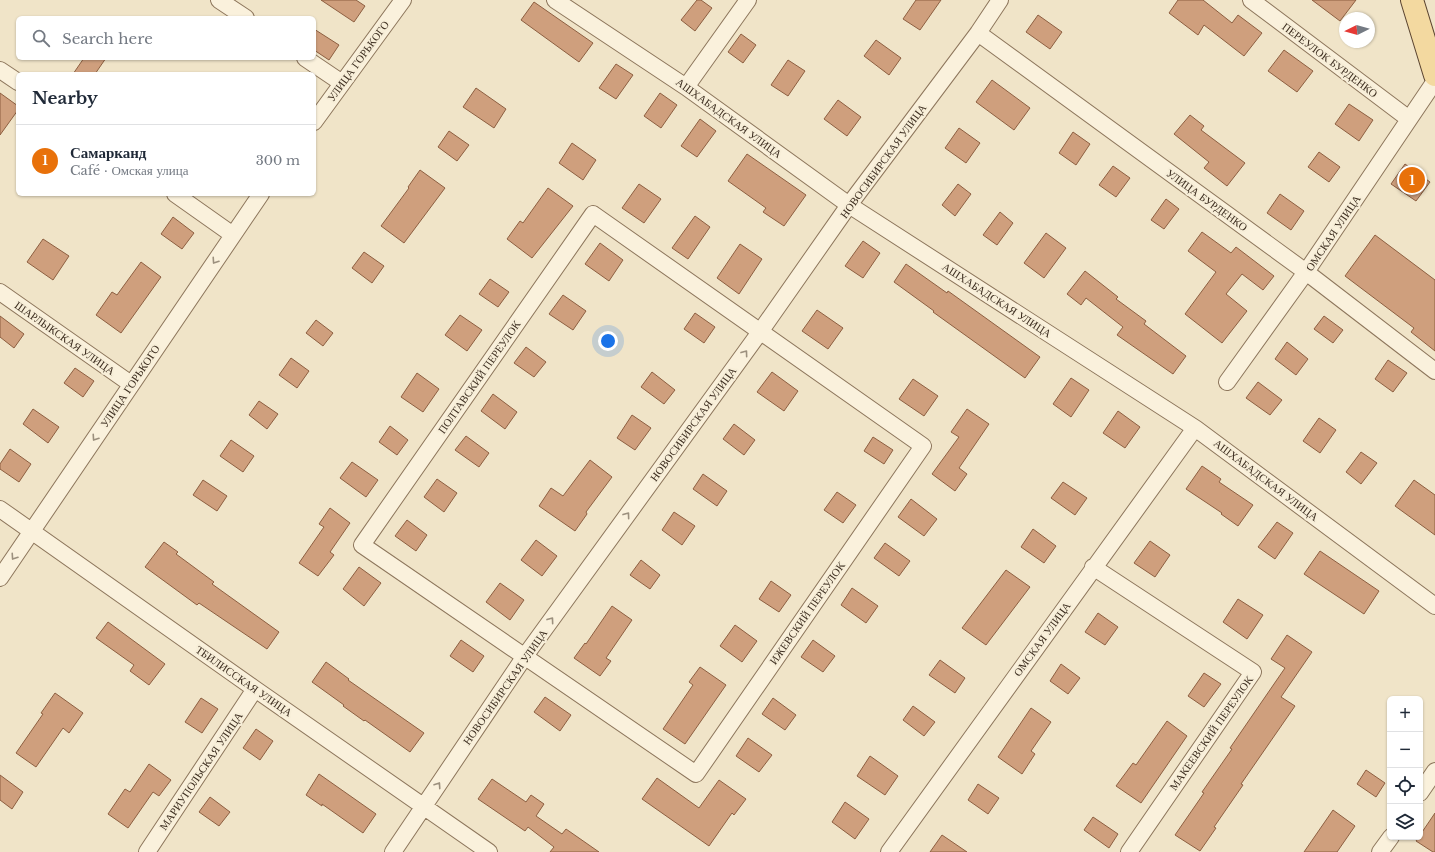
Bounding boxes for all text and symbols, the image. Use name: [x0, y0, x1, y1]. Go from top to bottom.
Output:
north arrow: [1339, 12, 1375, 48]
search box: [16, 16, 316, 60]
street label: УЛИЦА ГОРЬКОГО: [324, 18, 392, 104]
street label: ПЕРЕУЛОК БУРДЕНКО: [1279, 19, 1381, 101]
icon: search: [30, 27, 52, 49]
text: Search here: [62, 29, 153, 48]
street label: АШХАБАДСКАЯ УЛИЦА: [673, 75, 785, 161]
text: Nearby: [32, 88, 98, 109]
street label: НОВОСИБИРСКАЯ УЛИЦА: [837, 101, 929, 221]
text: Самарканд: [70, 143, 146, 162]
text: 1: [42, 152, 48, 169]
text: 300 m: [256, 152, 300, 169]
text: Café · Омская улица: [70, 162, 189, 179]
pin: 1: [1399, 165, 1425, 195]
street label: УЛИЦА БУРДЕНКО: [1164, 166, 1250, 234]
street label: ОМСКАЯ УЛИЦА: [1302, 192, 1364, 274]
one-way arrow: [212, 257, 220, 264]
street label: АШХАБАДСКАЯ УЛИЦА: [940, 259, 1054, 341]
street label: ШАРЛЫКСКАЯ УЛИЦА: [12, 298, 118, 378]
street label: ПОЛТАВСКИЙ ПЕРЕУЛОК: [435, 317, 524, 436]
your location: [598, 331, 618, 351]
street label: УЛИЦА ГОРЬКОГО: [97, 342, 163, 430]
one-way arrow: [740, 350, 747, 357]
street label: НОВОСИБИРСКАЯ УЛИЦА: [647, 364, 739, 484]
one-way arrow: [93, 433, 100, 440]
street label: АШХАБАДСКАЯ УЛИЦА: [1211, 436, 1321, 524]
one-way arrow: [623, 512, 630, 519]
one-way arrow: [11, 553, 19, 560]
street label: ИЖЕВСКИЙ ПЕРЕУЛОК: [766, 558, 848, 667]
street label: ОМСКАЯ УЛИЦА: [1010, 599, 1074, 679]
one-way arrow: [546, 618, 553, 625]
street label: НОВОСИБИРСКАЯ УЛИЦА: [460, 626, 550, 748]
street label: ТБИЛИССКАЯ УЛИЦА: [193, 642, 295, 720]
street label: МАКЕЕВСКИЙ ПЕРЕУЛОК: [1166, 673, 1256, 793]
map controls: [1387, 696, 1423, 840]
button: +: [1387, 696, 1423, 732]
street label: МАРИУПОЛЬСКАЯ УЛИЦА: [156, 709, 246, 833]
button: −: [1387, 732, 1423, 768]
button: locate: [1387, 768, 1423, 804]
one-way arrow: [433, 782, 441, 789]
button: layers: [1387, 804, 1423, 840]

